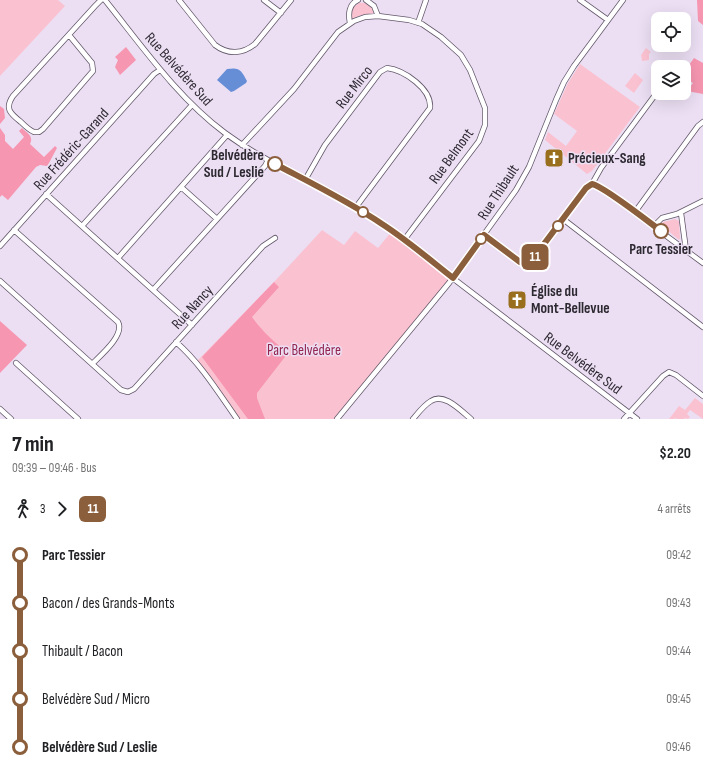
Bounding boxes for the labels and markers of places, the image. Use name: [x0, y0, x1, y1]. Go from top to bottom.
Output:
place label: Belvédère Sud / Leslie: [204, 146, 264, 182]
church icon: Précieux-Sang: [543, 147, 565, 169]
place label: Précieux-Sang: [568, 149, 646, 168]
marker: Belvédère Sud / Leslie: [267, 156, 283, 172]
unlabelled marker: [357, 206, 369, 218]
unlabelled marker: [552, 220, 564, 232]
marker: Parc Tessier: [653, 223, 669, 239]
unlabelled marker: [475, 233, 487, 245]
place label: Parc Tessier: [629, 240, 693, 259]
place label: Église du Mont-Bellevue: [531, 282, 610, 318]
church icon: Église du Mont-Bellevue: [506, 289, 528, 311]

